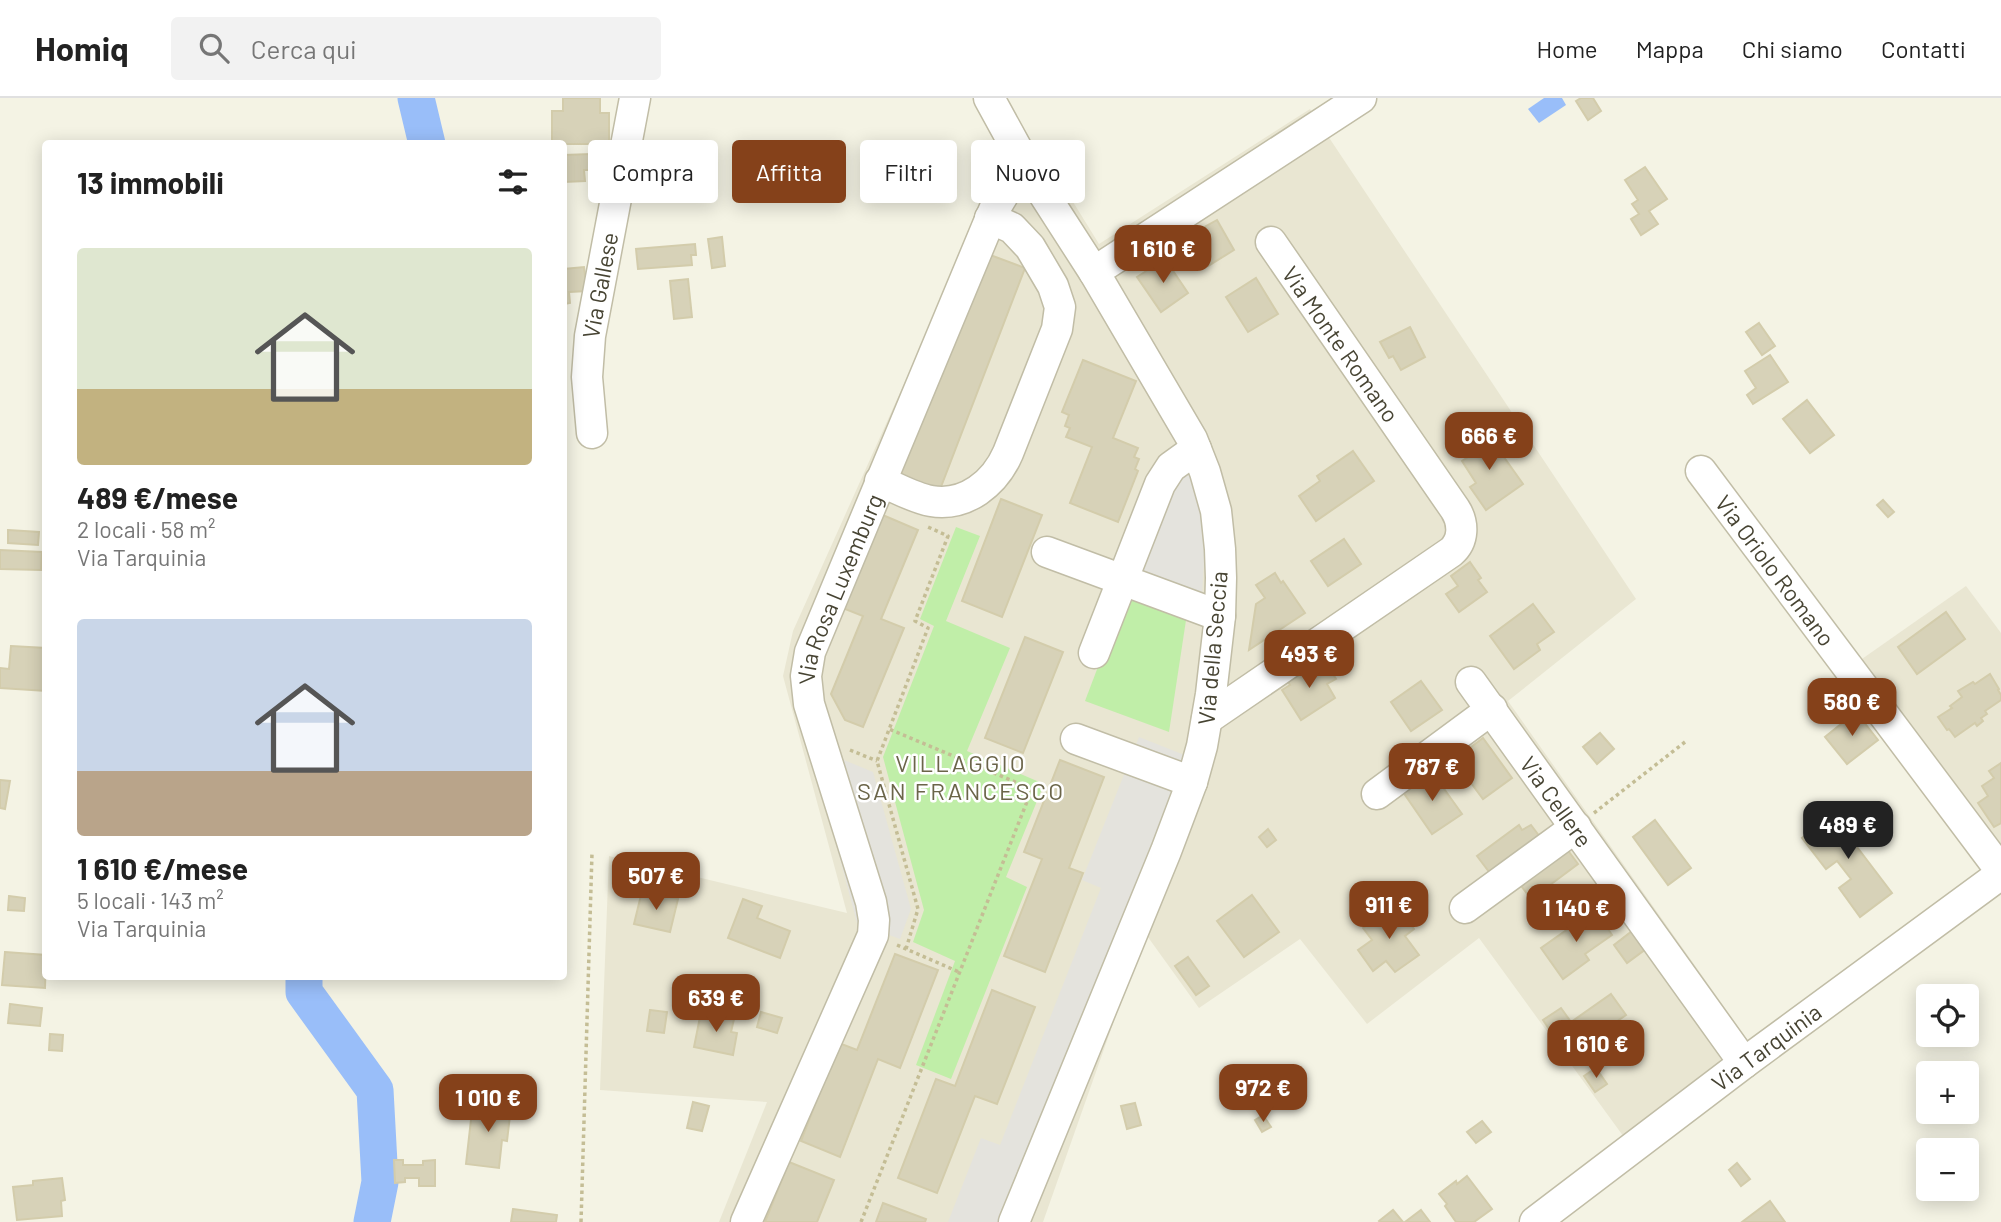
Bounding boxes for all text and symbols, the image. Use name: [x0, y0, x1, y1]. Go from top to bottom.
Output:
search box: [171, 17, 661, 80]
text: Homiq: [35, 28, 129, 68]
icon: search: [195, 29, 233, 67]
text: Cerca qui: [251, 33, 357, 64]
text: Home: [1536, 34, 1598, 63]
text: Mappa: [1636, 34, 1704, 63]
text: Chi siamo: [1742, 34, 1843, 63]
text: Contatti: [1881, 34, 1966, 63]
chip: Compra: [588, 140, 718, 203]
chip: Affitta: [732, 140, 846, 203]
chip: Filtri: [860, 140, 957, 203]
chip: Nuovo: [971, 140, 1085, 203]
icon: filters: [494, 163, 532, 201]
text: 13 immobili: [77, 164, 224, 200]
pin: 1 610 €: [1098, 226, 1228, 285]
street label: Via Gallese: [576, 230, 623, 341]
text: 1 610 €: [1130, 234, 1196, 262]
street label: Via Monte Romano: [1277, 261, 1405, 427]
icon: home: [242, 294, 368, 420]
pin: 666 €: [1440, 412, 1538, 472]
text: 666 €: [1461, 421, 1517, 449]
text: 489 €/mese: [77, 479, 238, 515]
street label: Via Oriolo Romano: [1710, 489, 1841, 651]
street label: Via Rosa Luxemburg: [791, 490, 888, 685]
text: 2 locali · 58 m²: [77, 515, 216, 543]
text: Via Tarquinia: [77, 543, 206, 571]
street label: Via della Seccia: [1191, 570, 1233, 726]
pin: 493 €: [1260, 630, 1358, 690]
text: 493 €: [1280, 639, 1338, 667]
icon: home: [242, 665, 368, 791]
pin: 580 €: [1803, 678, 1901, 738]
text: 580 €: [1823, 687, 1881, 715]
pin: 787 €: [1383, 744, 1481, 803]
district label: VILLAGGIO SAN FRANCESCO: [857, 748, 1065, 805]
street label: Via Cellere: [1515, 750, 1599, 852]
text: 787 €: [1405, 752, 1459, 780]
pin: 489 €: [1799, 802, 1897, 861]
text: 489 €: [1819, 810, 1877, 838]
text: 1 610 €/mese: [77, 850, 248, 886]
pin: 507 €: [607, 852, 705, 912]
text: 507 €: [628, 861, 684, 889]
pin: 911 €: [1340, 882, 1438, 941]
pin: 1 140 €: [1511, 884, 1641, 944]
text: 5 locali · 143 m²: [77, 886, 224, 914]
text: 911 €: [1365, 890, 1413, 918]
text: 1 140 €: [1542, 893, 1610, 921]
text: Via Tarquinia: [77, 914, 206, 942]
pin: 639 €: [667, 974, 765, 1034]
text: 639 €: [688, 983, 744, 1011]
map controls: [1916, 984, 1979, 1201]
button: locate: [1916, 984, 1979, 1047]
street label: Via Tarquinia: [1706, 997, 1826, 1097]
pin: 1 610 €: [1531, 1020, 1661, 1080]
text: 1 610 €: [1563, 1029, 1629, 1057]
button: +: [1916, 1061, 1979, 1124]
pin: 972 €: [1214, 1065, 1312, 1124]
text: 972 €: [1235, 1073, 1291, 1101]
pin: 1 010 €: [423, 1074, 553, 1134]
text: 1 010 €: [455, 1083, 521, 1111]
button: −: [1916, 1138, 1979, 1201]

